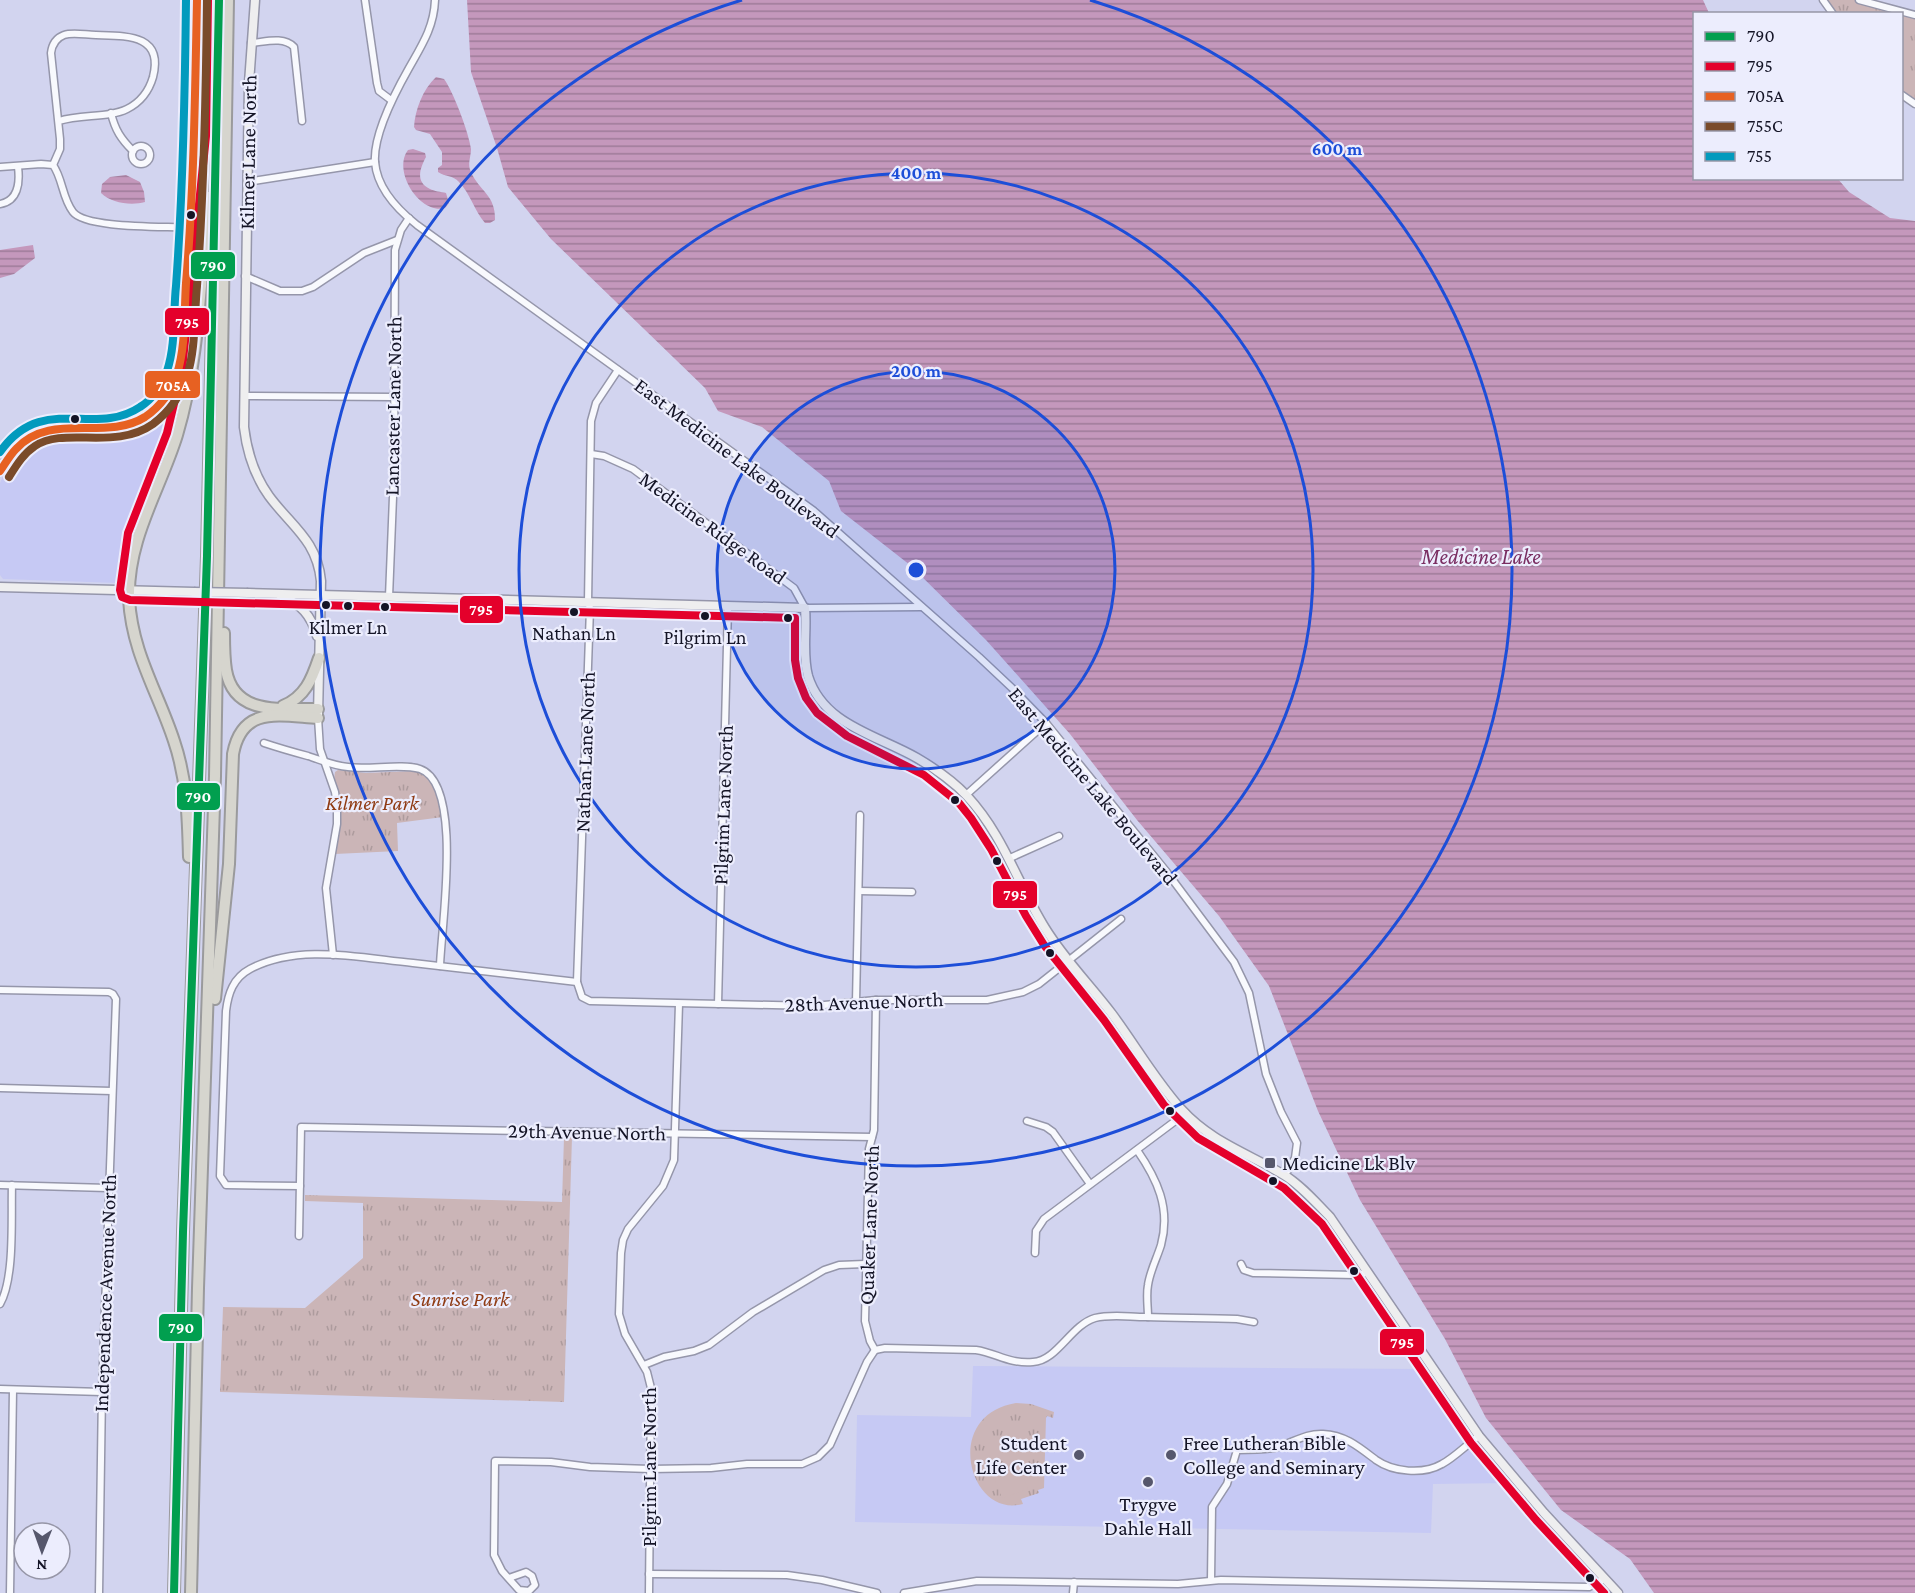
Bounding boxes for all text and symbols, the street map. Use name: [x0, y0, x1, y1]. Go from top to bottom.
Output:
legend: [1693, 12, 1903, 180]
text: 790: [1747, 26, 1775, 46]
text: 795: [1747, 56, 1773, 76]
street label: Kilmer Lane North: [235, 74, 261, 230]
text: 705A: [1747, 86, 1784, 106]
text: 755C: [1747, 116, 1783, 136]
text: 600 m: [1312, 139, 1363, 159]
text: 755: [1747, 146, 1772, 166]
text: 400 m: [891, 163, 942, 183]
unlabelled marker: [185, 209, 197, 221]
line badge: 790: [190, 251, 236, 280]
text: 790: [200, 257, 226, 274]
line badge: 795: [164, 307, 210, 336]
text: 795: [175, 314, 199, 331]
street label: Lancaster Lane North: [379, 316, 407, 496]
text: 200 m: [891, 361, 942, 381]
line badge: 705A: [144, 370, 201, 399]
street label: East Medicine Lake Boulevard: [630, 373, 844, 543]
text: 705A: [156, 377, 191, 394]
unlabelled marker: [69, 413, 81, 425]
street label: Medicine Ridge Road: [635, 467, 791, 589]
water label: Medicine Lake: [1420, 544, 1541, 569]
centre of rings: [906, 560, 926, 580]
line badge: 795: [459, 595, 504, 624]
unlabelled marker: [320, 599, 332, 611]
marker: Kilmer Ln: [342, 600, 354, 612]
unlabelled marker: [379, 601, 391, 613]
text: 795: [469, 601, 493, 618]
marker: Nathan Ln: [568, 606, 580, 618]
marker: Pilgrim Ln: [699, 610, 711, 622]
unlabelled marker: [782, 612, 794, 624]
place label: Kilmer Ln: [309, 616, 387, 638]
place label: Nathan Ln: [532, 622, 616, 644]
place label: Pilgrim Ln: [663, 626, 747, 649]
street label: Nathan Lane North: [570, 671, 600, 833]
street label: East Medicine Lake Boulevard: [1003, 682, 1183, 890]
street label: Pilgrim Lane North: [708, 725, 738, 885]
line badge: 790: [176, 782, 221, 811]
text: 790: [185, 788, 211, 805]
park label: Kilmer Park: [325, 791, 420, 815]
unlabelled marker: [949, 794, 961, 806]
unlabelled marker: [991, 855, 1003, 867]
line badge: 795: [992, 880, 1038, 909]
text: 795: [1003, 886, 1027, 903]
unlabelled marker: [1044, 947, 1056, 959]
street label: 28th Avenue North: [784, 987, 944, 1017]
unlabelled marker: [1164, 1105, 1176, 1117]
street label: 29th Avenue North: [508, 1119, 666, 1145]
street label: Quaker Lane North: [854, 1145, 884, 1305]
place label: Medicine Lk Blv: [1282, 1151, 1415, 1175]
marker: Medicine Lk Blv: [1263, 1156, 1277, 1170]
street label: Independence Avenue North: [89, 1173, 121, 1413]
unlabelled marker: [1267, 1175, 1279, 1187]
unlabelled marker: [1348, 1265, 1360, 1277]
park label: Sunrise Park: [411, 1287, 510, 1311]
line badge: 790: [158, 1313, 203, 1342]
text: 790: [168, 1319, 194, 1336]
line badge: 795: [1379, 1328, 1425, 1356]
text: 795: [1390, 1334, 1414, 1351]
street label: Pilgrim Lane North: [637, 1387, 661, 1547]
place label: Student Life Center: [975, 1431, 1068, 1479]
place label: Free Lutheran Bible College and Seminary: [1183, 1431, 1365, 1479]
marker: Student Life Center: [1072, 1448, 1086, 1462]
marker: Free Lutheran Bible College and Seminary: [1164, 1448, 1178, 1462]
marker: Trygve Dahle Hall: [1141, 1475, 1155, 1489]
place label: Trygve Dahle Hall: [1104, 1492, 1192, 1540]
north arrow: [12, 1521, 72, 1581]
text: N: [36, 1557, 47, 1574]
unlabelled marker: [1584, 1572, 1596, 1584]

